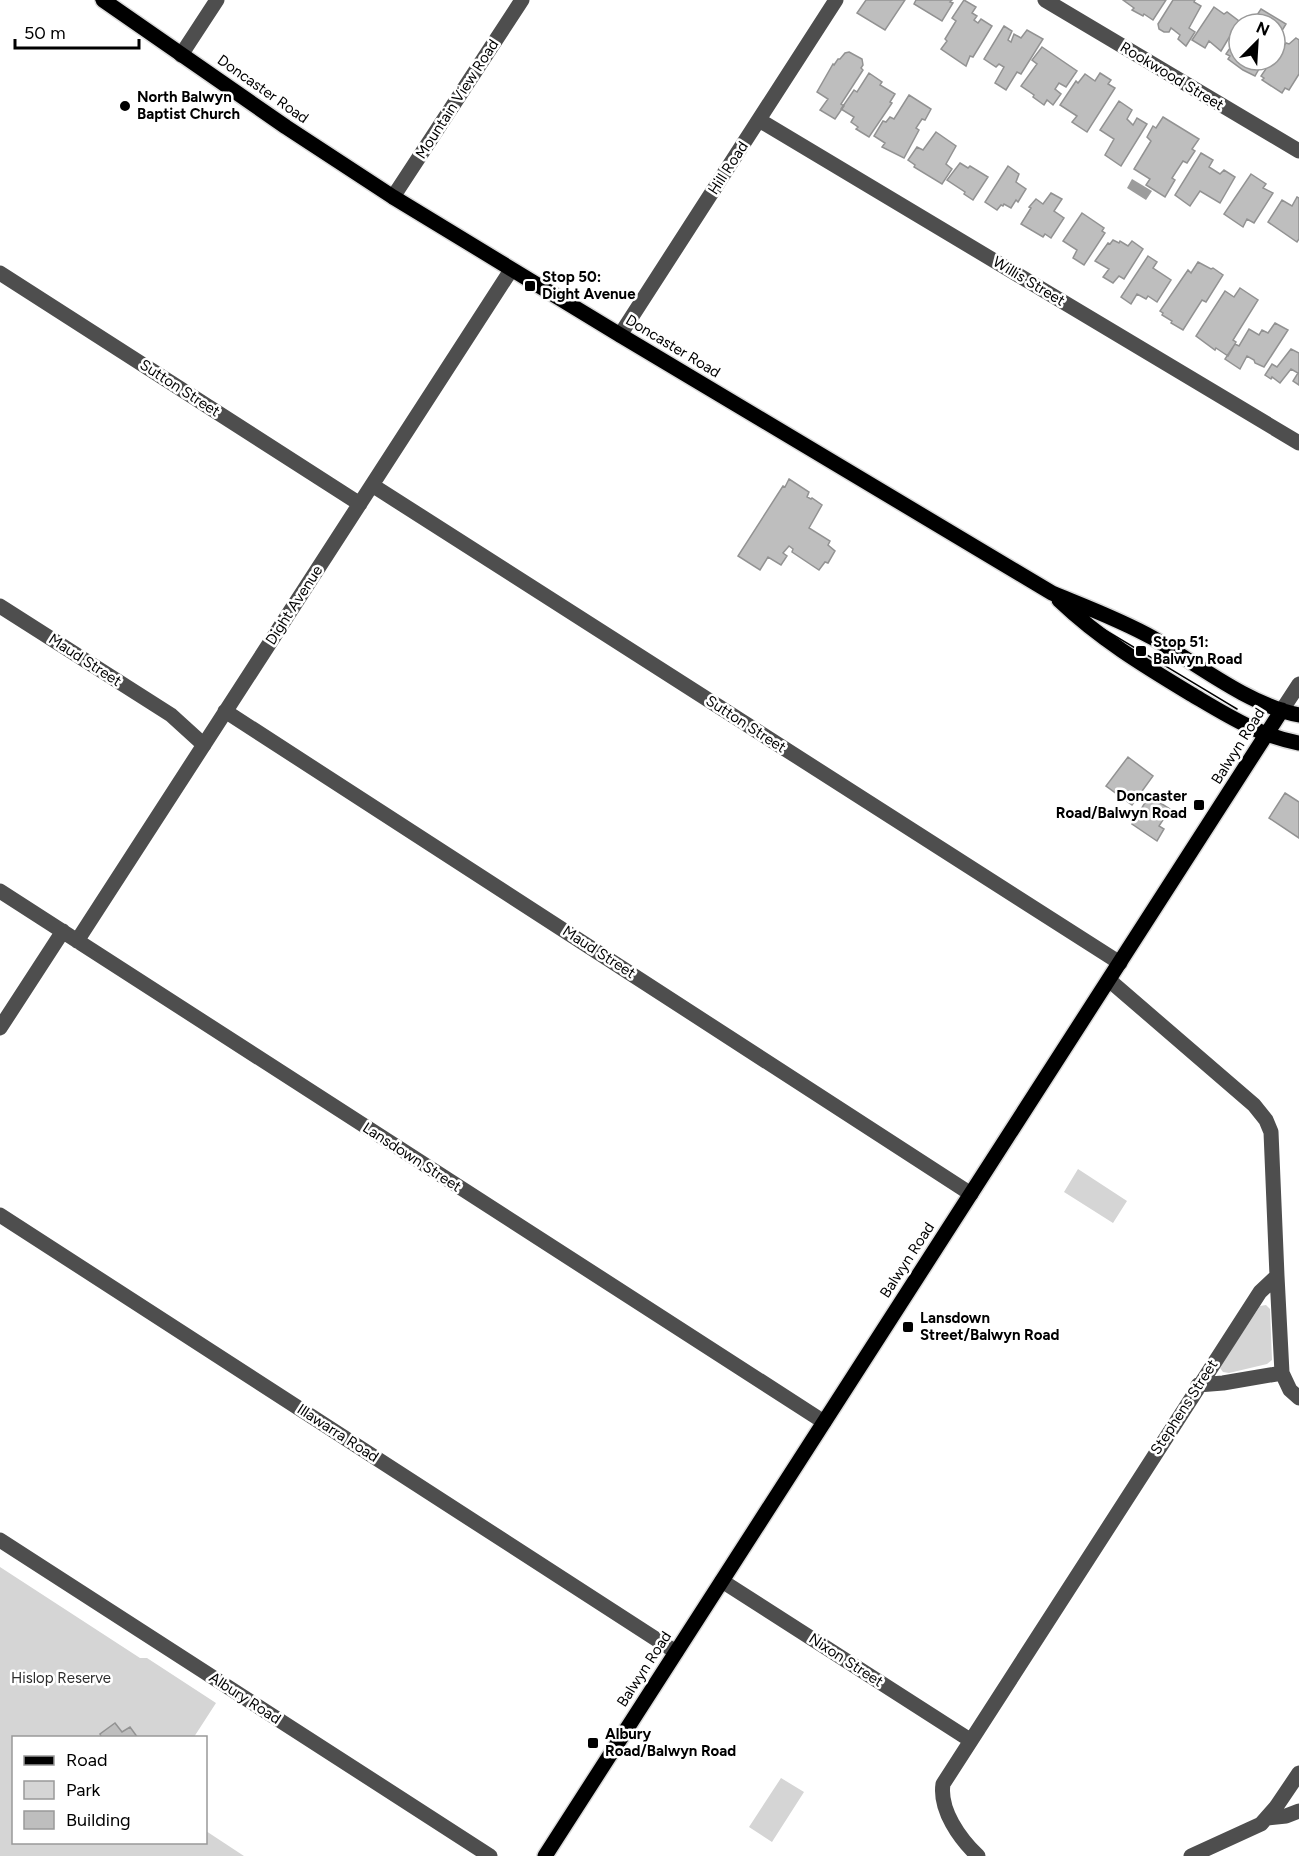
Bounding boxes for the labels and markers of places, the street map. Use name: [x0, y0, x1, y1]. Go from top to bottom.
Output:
place label: North Balwyn Baptist Church: [137, 88, 240, 123]
marker: North Balwyn Baptist Church: [118, 99, 132, 113]
place label: Stop 50: Dight Avenue: [542, 268, 636, 303]
marker: Stop 50: Dight Avenue: [523, 279, 537, 293]
place label: Stop 51: Balwyn Road: [1153, 633, 1243, 668]
marker: Stop 51: Balwyn Road: [1134, 644, 1148, 658]
place label: Doncaster Road/Balwyn Road: [1056, 787, 1187, 822]
marker: Doncaster Road/Balwyn Road: [1192, 798, 1206, 812]
place label: Lansdown Street/Balwyn Road: [920, 1309, 1059, 1344]
marker: Lansdown Street/Balwyn Road: [901, 1320, 915, 1334]
place label: Albury Road/Balwyn Road: [605, 1725, 736, 1760]
marker: Albury Road/Balwyn Road: [586, 1736, 600, 1750]

